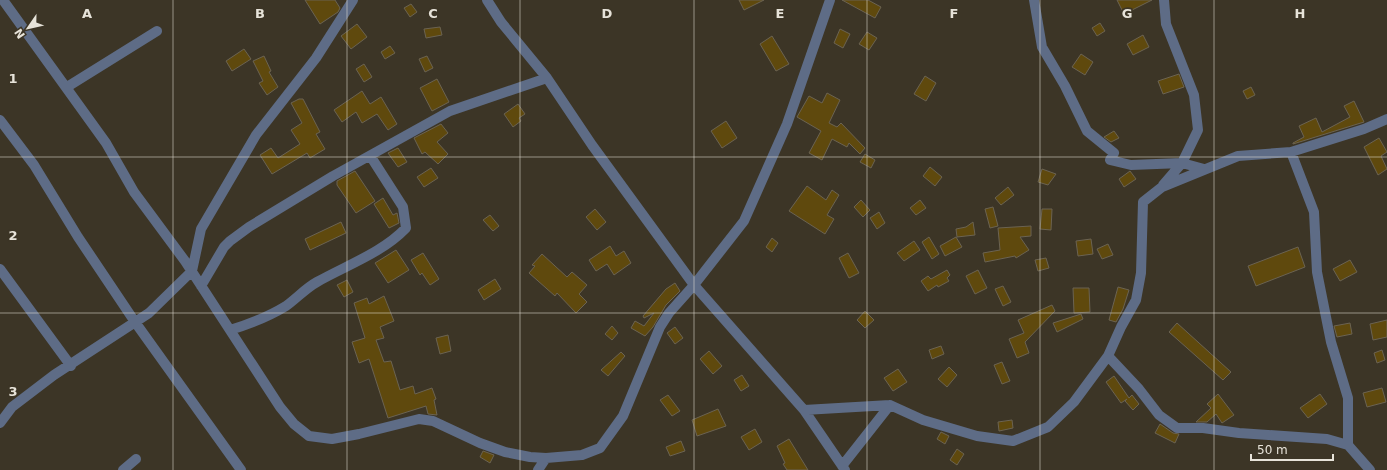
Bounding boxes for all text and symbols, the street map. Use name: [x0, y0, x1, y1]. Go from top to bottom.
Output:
text: A: [82, 6, 92, 21]
text: B: [255, 6, 265, 21]
text: C: [428, 6, 438, 21]
text: D: [602, 6, 613, 21]
text: E: [776, 6, 784, 21]
text: F: [950, 6, 958, 21]
text: G: [1122, 6, 1132, 21]
text: H: [1295, 6, 1305, 21]
north arrow: [8, 8, 48, 48]
text: N: [12, 26, 28, 41]
text: 1: [8, 71, 18, 86]
text: 2: [8, 228, 18, 243]
text: 3: [8, 384, 18, 399]
scale bar: [1251, 436, 1333, 462]
text: 50 m: [1257, 443, 1288, 457]

